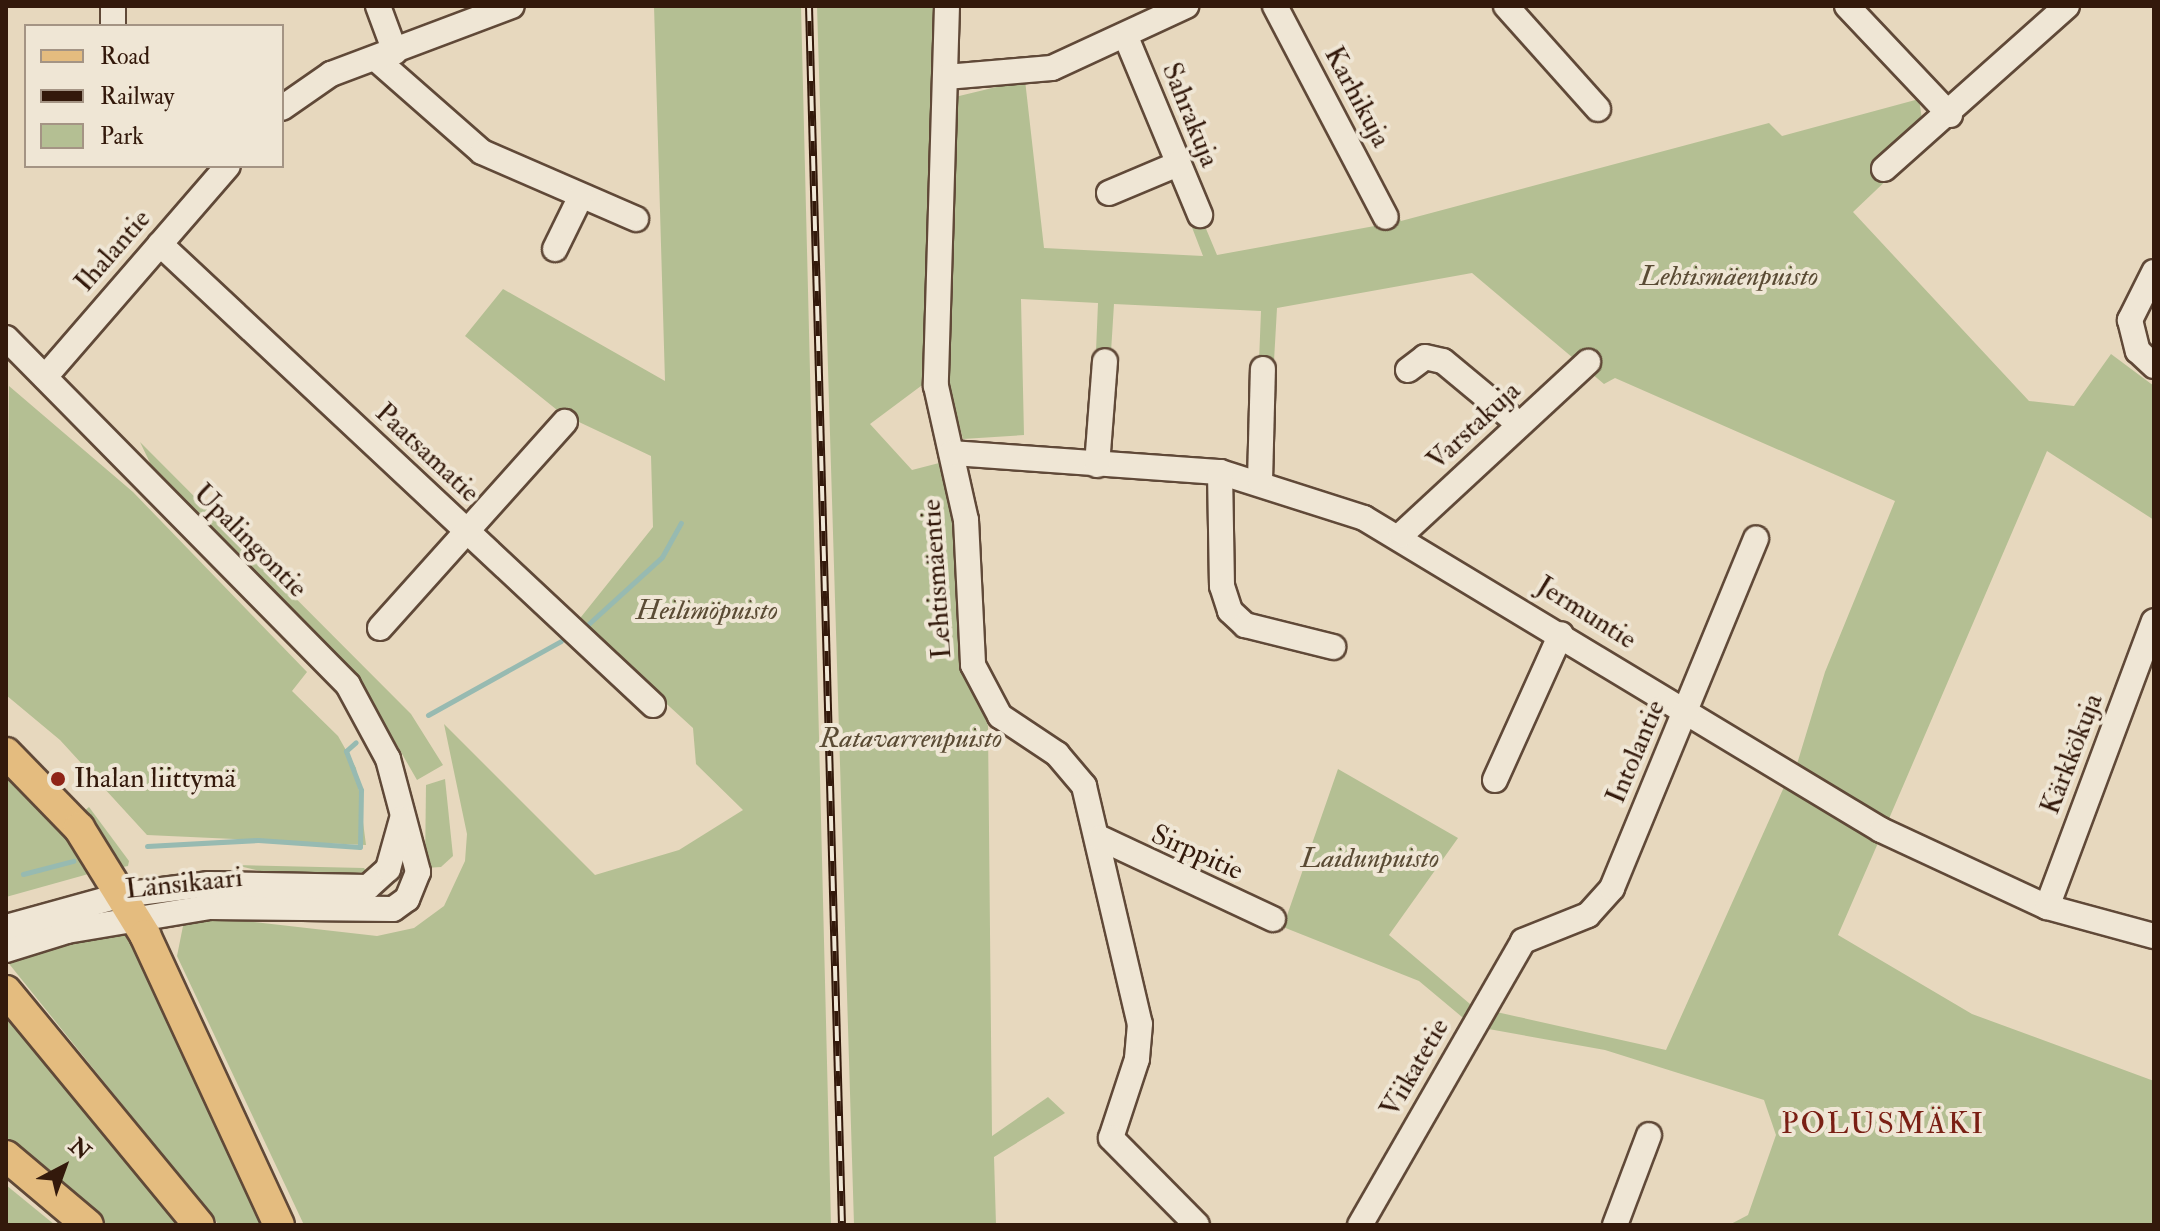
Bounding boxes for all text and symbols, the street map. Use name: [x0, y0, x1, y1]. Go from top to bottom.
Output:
legend: [24, 24, 284, 168]
text: Road: [100, 41, 150, 72]
street label: Karhikuja: [1317, 41, 1397, 153]
street label: Sahrakuja: [1154, 58, 1226, 172]
text: Railway: [100, 81, 174, 112]
text: Park: [100, 121, 144, 152]
street label: Ihalantie: [68, 203, 158, 299]
park label: Lehtismäenpuisto: [1640, 260, 1818, 294]
street label: Varstakuja: [1420, 374, 1528, 478]
street label: Paatsamatie: [368, 396, 486, 510]
street label: Upalingontie: [186, 477, 314, 605]
street label: Lehtismäentie: [915, 498, 959, 660]
street label: Jermuntie: [1530, 569, 1642, 657]
park label: Heilimöpuisto: [636, 594, 778, 628]
street label: Kärkkökuja: [2034, 689, 2110, 819]
street label: Intolantie: [1599, 695, 1673, 809]
park label: Ratavarrenpuisto: [820, 722, 1002, 756]
place label: Ihalan liittymä: [74, 762, 236, 796]
marker: Ihalan liittymä: [49, 770, 67, 788]
street label: Sirppitie: [1146, 818, 1248, 888]
park label: Laidunpuisto: [1301, 842, 1439, 876]
street label: Länsikaari: [124, 861, 244, 907]
street label: Viikatetie: [1373, 1013, 1457, 1123]
district label: POLUSMÄKI: [1781, 1106, 1985, 1142]
north arrow: [24, 1127, 104, 1207]
text: N: [63, 1132, 96, 1166]

